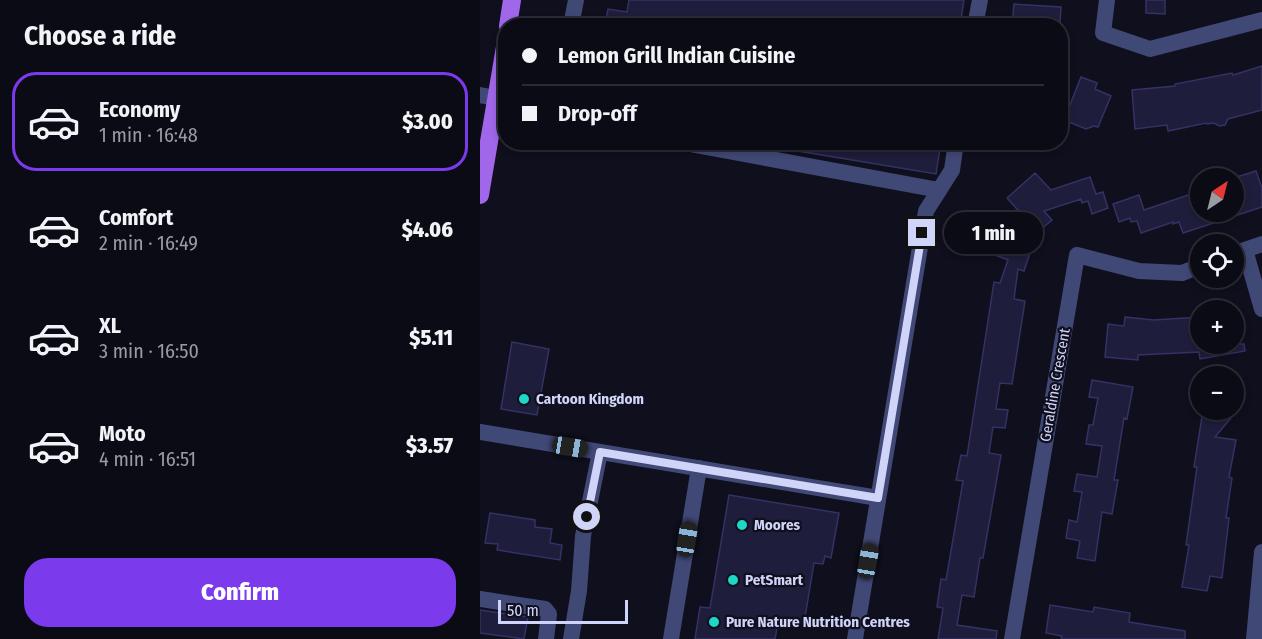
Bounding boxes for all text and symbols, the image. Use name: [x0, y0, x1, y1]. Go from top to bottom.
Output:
text: Choose a ride: [24, 20, 176, 52]
text: Lemon Grill Indian Cuisine: [558, 42, 795, 69]
icon: car: [27, 95, 81, 149]
text: Economy: [99, 96, 180, 123]
text: Drop-off: [558, 100, 637, 127]
text: $3.00: [402, 108, 453, 135]
text: 1 min · 16:48: [99, 123, 198, 147]
north arrow: [1190, 168, 1244, 222]
map controls: [1190, 168, 1244, 420]
icon: car: [27, 203, 81, 257]
text: Comfort: [99, 204, 173, 231]
callout: 1 min: [943, 212, 1042, 254]
text: $4.06: [402, 216, 453, 243]
route end: [908, 219, 935, 246]
text: 1 min: [972, 221, 1015, 245]
text: 2 min · 16:49: [99, 231, 198, 255]
button: locate: [1190, 234, 1244, 288]
button: +: [1190, 300, 1244, 354]
icon: car: [27, 311, 81, 365]
text: XL: [99, 312, 121, 339]
text: $5.11: [409, 324, 453, 351]
street label: Geraldine Crescent: [1036, 327, 1074, 443]
text: 3 min · 16:50: [99, 339, 199, 363]
button: −: [1190, 366, 1244, 420]
place label: Cartoon Kingdom: [536, 390, 644, 408]
marker: Cartoon Kingdom: [517, 392, 531, 406]
icon: car: [27, 419, 81, 473]
text: Moto: [99, 420, 146, 447]
text: $3.57: [406, 432, 453, 459]
car: [551, 435, 589, 459]
text: 4 min · 16:51: [99, 447, 196, 471]
route start: [573, 503, 600, 530]
place label: Moores: [754, 516, 800, 534]
marker: Moores: [735, 518, 749, 532]
car: [675, 520, 699, 558]
car: [856, 542, 880, 580]
button: Confirm: [24, 558, 456, 627]
place label: PetSmart: [745, 571, 804, 589]
marker: PetSmart: [726, 573, 740, 587]
scale bar: [498, 597, 628, 624]
text: 50 m: [507, 601, 539, 620]
place label: Pure Nature Nutrition Centres: [726, 613, 910, 631]
marker: Pure Nature Nutrition Centres: [707, 615, 721, 629]

